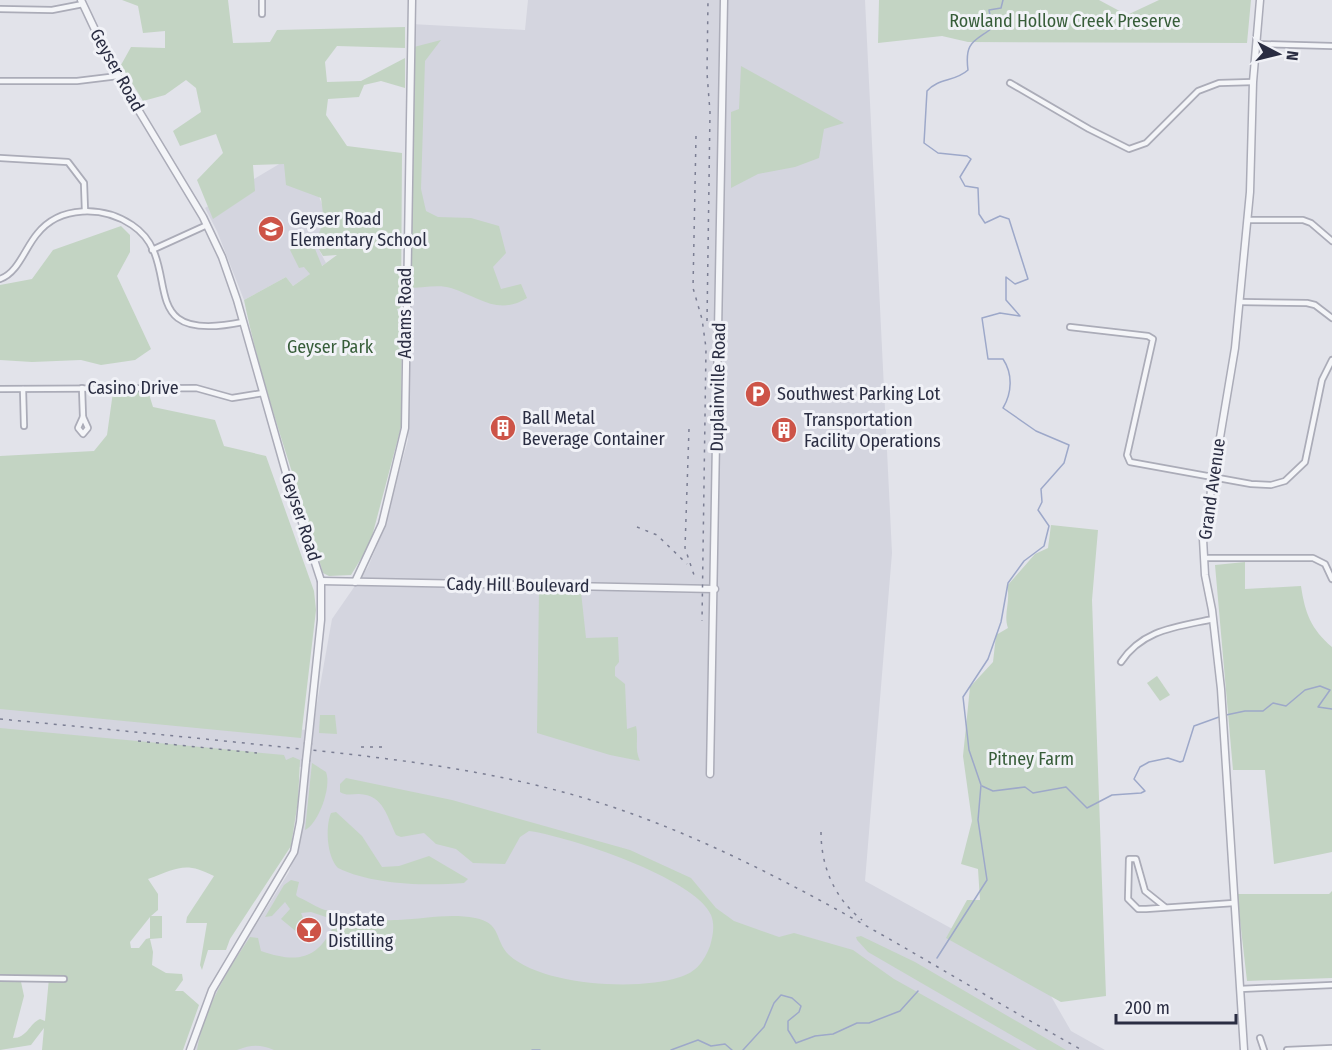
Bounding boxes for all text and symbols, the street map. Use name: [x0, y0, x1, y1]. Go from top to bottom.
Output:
park label: Rowland Hollow Creek Preserve: [949, 10, 1181, 32]
north arrow: [1248, 24, 1308, 84]
street label: Geyser Road: [85, 25, 149, 115]
text: N: [1282, 50, 1302, 62]
place label: Geyser Road Elementary School: [290, 208, 427, 251]
school or university icon: Geyser Road Elementary School: [256, 214, 286, 244]
street label: Adams Road: [394, 267, 416, 359]
street label: Duplainville Road: [706, 322, 730, 452]
park label: Geyser Park: [287, 336, 374, 358]
street label: Casino Drive: [87, 377, 179, 399]
parking icon: Southwest Parking Lot: [743, 379, 773, 409]
place label: Southwest Parking Lot: [777, 383, 940, 405]
place label: Ball Metal Beverage Container: [522, 407, 665, 450]
place label: Transportation Facility Operations: [804, 409, 941, 452]
building icon: Ball Metal Beverage Container: [488, 413, 518, 443]
building icon: Transportation Facility Operations: [769, 415, 799, 445]
street label: Grand Avenue: [1194, 437, 1230, 541]
street label: Geyser Road: [276, 470, 326, 564]
street label: Cady Hill Boulevard: [446, 573, 590, 597]
park label: Pitney Farm: [988, 748, 1074, 770]
place label: Upstate Distilling: [328, 909, 394, 952]
bar icon: Upstate Distilling: [294, 915, 324, 945]
scale bar: [1116, 987, 1236, 1025]
text: 200 m: [1125, 997, 1170, 1019]

